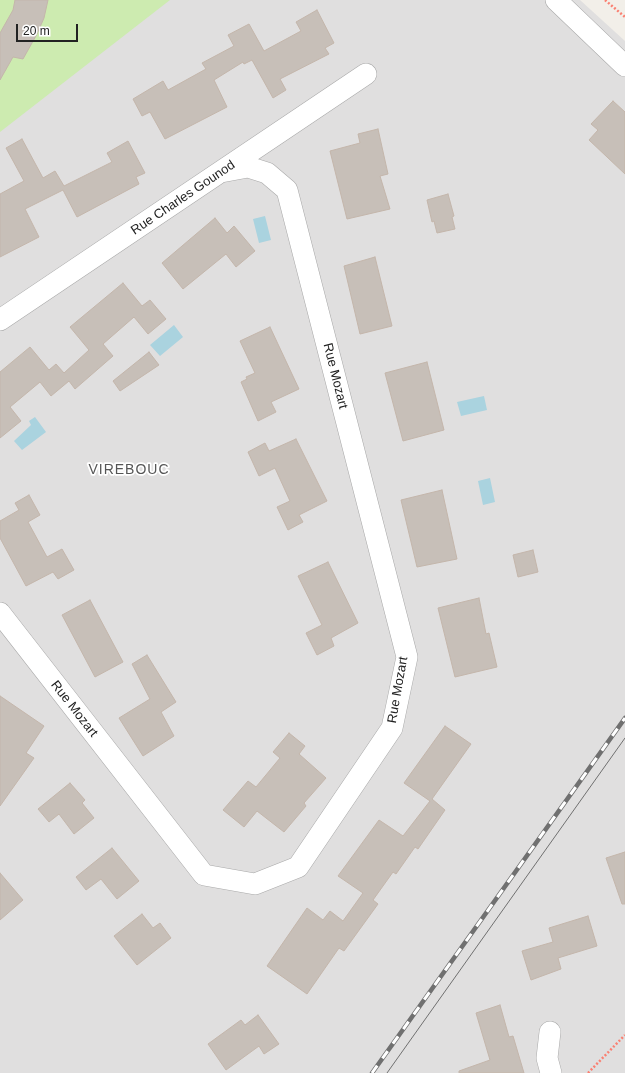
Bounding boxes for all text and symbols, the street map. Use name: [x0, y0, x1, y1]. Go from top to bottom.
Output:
scale bar: [18, 16, 80, 42]
text: 20 m: [23, 24, 50, 38]
street label: Rue Charles Gounod: [128, 157, 238, 239]
street label: Rue Mozart: [319, 342, 351, 410]
district label: VIREBOUC: [88, 462, 170, 478]
street label: Rue Mozart: [384, 656, 412, 724]
street label: Rue Mozart: [47, 678, 101, 740]

